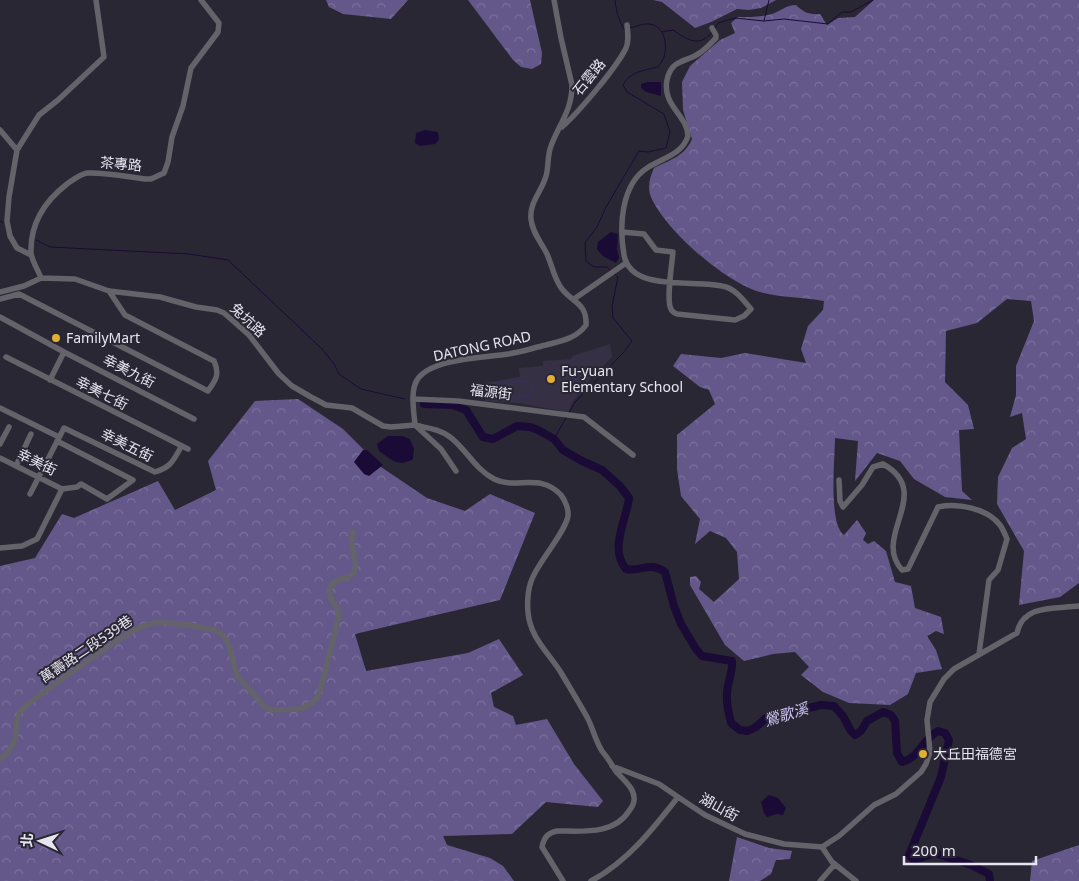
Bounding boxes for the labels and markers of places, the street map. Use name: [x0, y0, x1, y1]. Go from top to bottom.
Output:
place label: FamilyMart: [66, 328, 140, 347]
marker: FamilyMart: [50, 332, 62, 344]
place label: Fu-yuan Elementary School: [561, 361, 683, 396]
marker: Fu-yuan Elementary School: [545, 373, 557, 385]
place label: 大丘田福德宮: [933, 744, 1017, 763]
marker: 大丘田福德宮: [917, 748, 929, 760]

